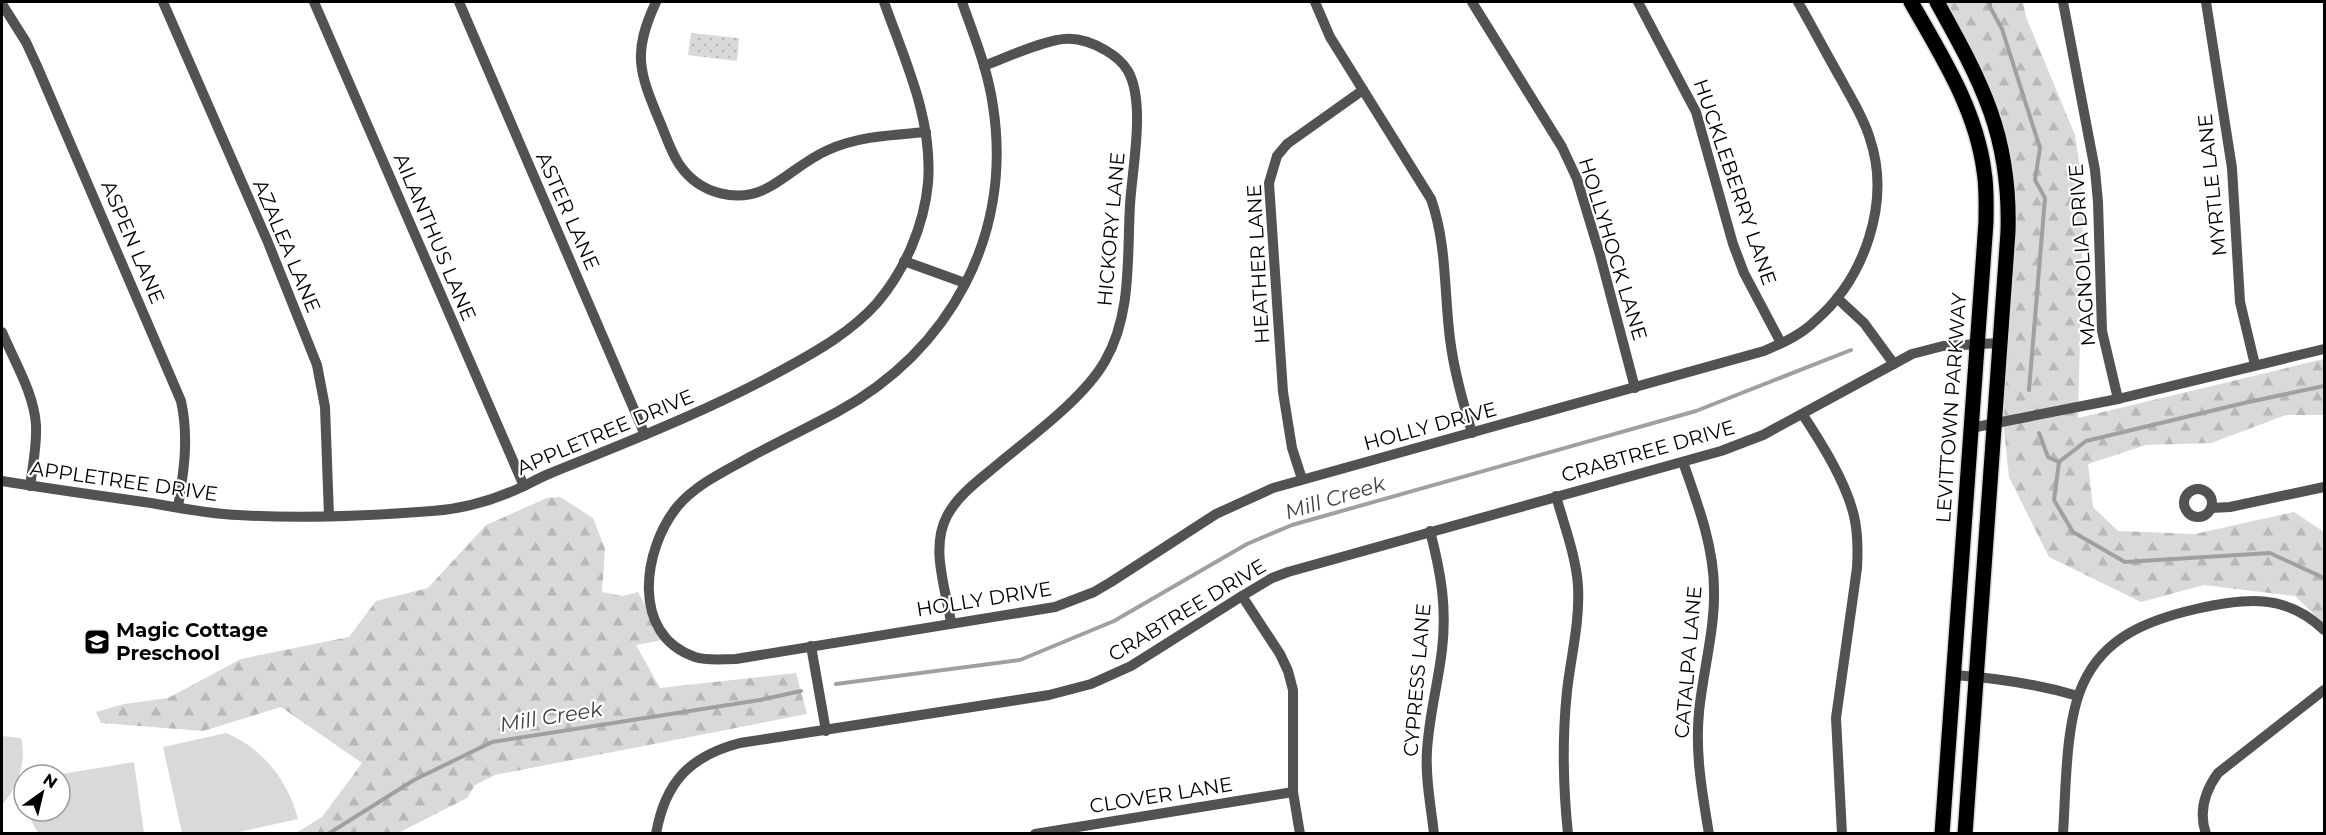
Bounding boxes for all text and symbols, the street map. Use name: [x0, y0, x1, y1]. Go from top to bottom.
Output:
street label: HUCKLEBERRY LANE: [1688, 76, 1782, 288]
street label: MYRTLE LANE: [2193, 113, 2231, 257]
street label: ASTER LANE: [531, 148, 605, 274]
street label: AILANTHUS LANE: [389, 150, 481, 324]
street label: HICKORY LANE: [1092, 151, 1130, 307]
street label: HOLLYHOCK LANE: [1574, 155, 1652, 343]
street label: MAGNOLIA DRIVE: [2064, 163, 2100, 347]
street label: AZALEA LANE: [248, 176, 326, 316]
street label: ASPEN LANE: [96, 177, 170, 307]
street label: HEATHER LANE: [1242, 184, 1274, 344]
street label: LEVITTOWN PARKWAY: [1931, 292, 1971, 524]
street label: APPLETREE DRIVE: [513, 384, 697, 480]
street label: HOLLY DRIVE: [1361, 397, 1499, 455]
street label: CRABTREE DRIVE: [1558, 415, 1738, 487]
street label: APPLETREE DRIVE: [28, 456, 220, 506]
water label: Mill Creek: [1282, 470, 1389, 525]
street label: CRABTREE DRIVE: [1104, 554, 1270, 666]
street label: HOLLY DRIVE: [915, 576, 1053, 622]
street label: CATALPA LANE: [1669, 585, 1707, 739]
street label: CYPRESS LANE: [1398, 602, 1436, 758]
place label: Magic Cottage Preschool: [116, 618, 268, 665]
school or university icon: Magic Cottage Preschool: [82, 627, 112, 657]
water label: Mill Creek: [498, 696, 606, 737]
north arrow: [12, 763, 72, 823]
text: N: [39, 769, 61, 792]
street label: CLOVER LANE: [1088, 772, 1234, 818]

